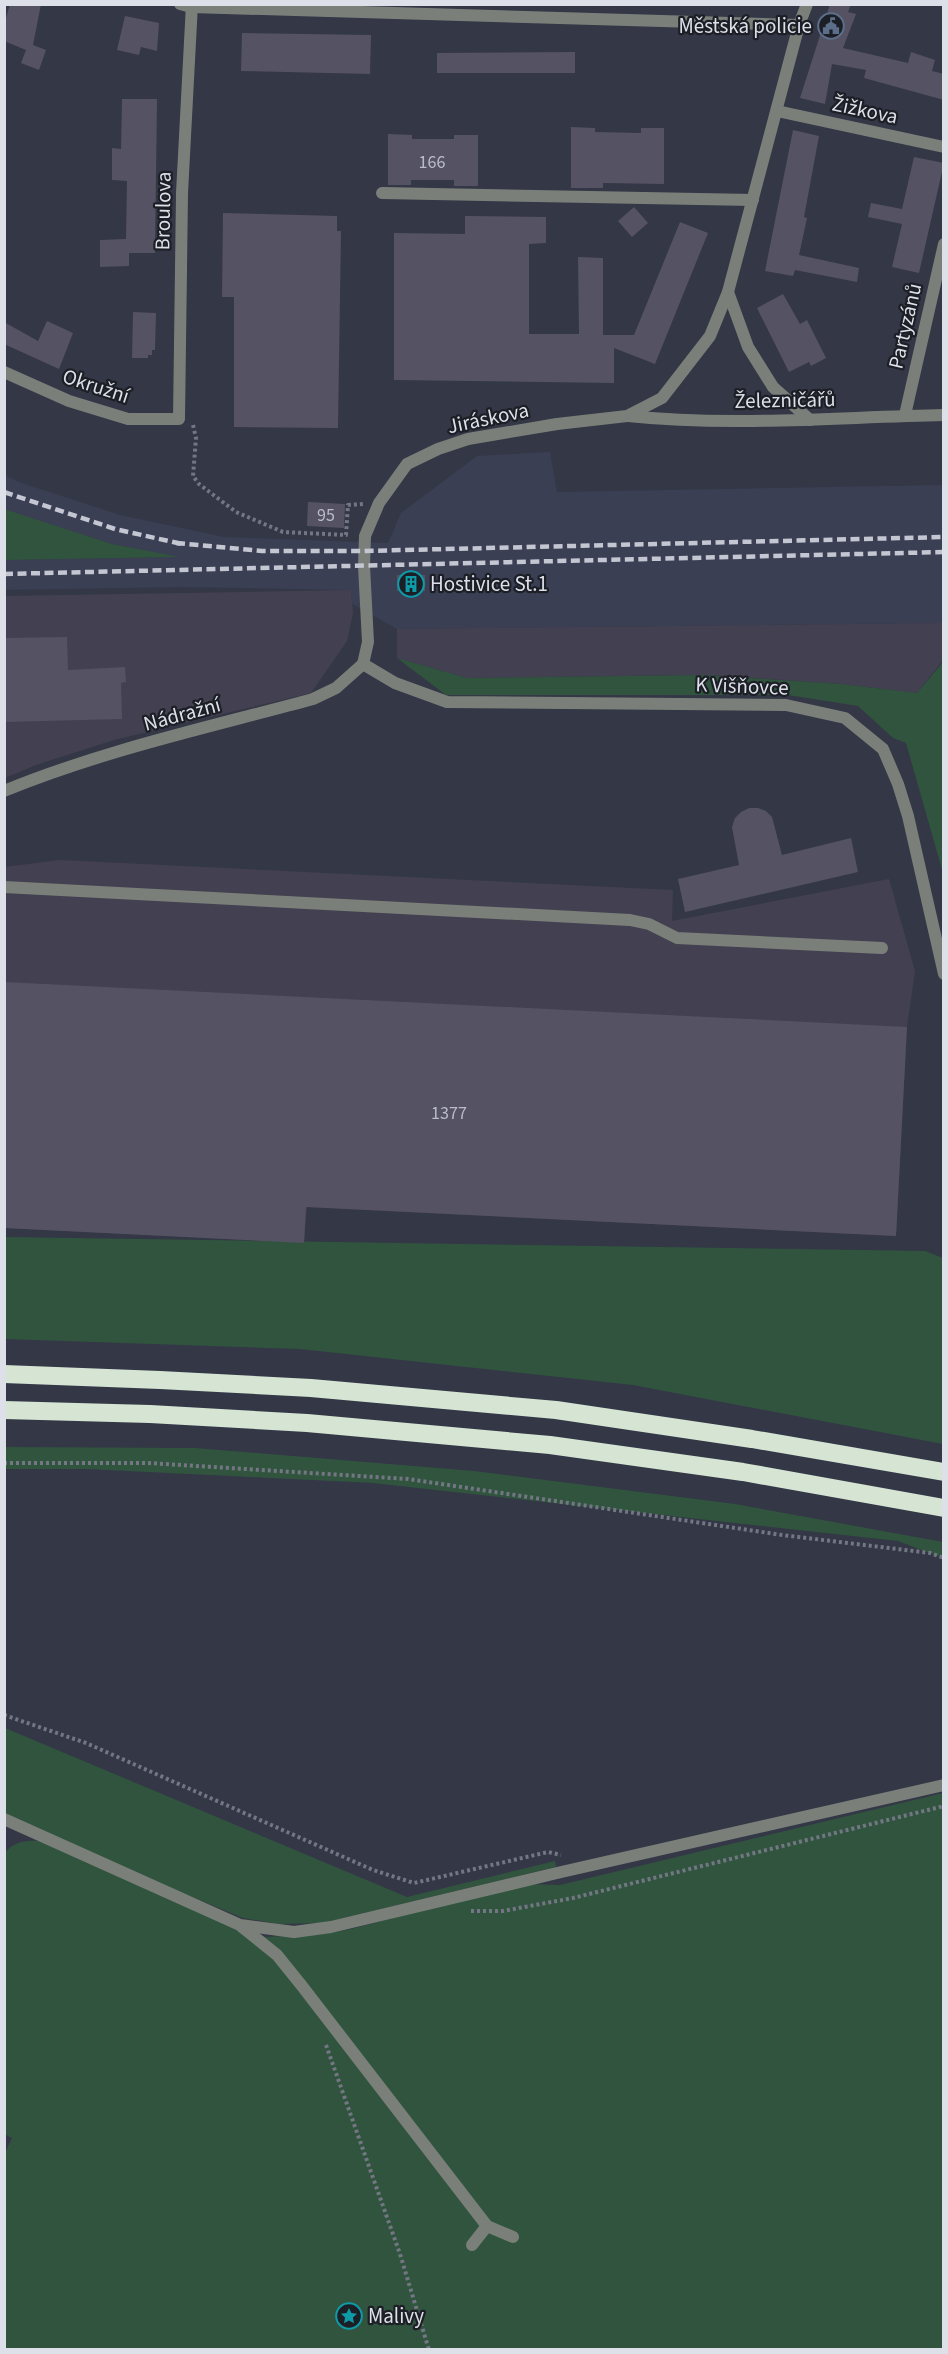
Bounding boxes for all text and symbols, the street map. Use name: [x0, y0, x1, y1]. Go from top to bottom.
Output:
place label: Městská policie: [679, 11, 812, 41]
public building icon: Městská policie: [816, 11, 846, 41]
street label: Žižkova: [829, 88, 901, 132]
house number: 166: [419, 150, 445, 175]
street label: Broulova: [147, 171, 179, 251]
street label: Partyzánů: [881, 280, 929, 372]
street label: Okružní: [59, 361, 134, 411]
street label: Železničářů: [734, 384, 836, 416]
street label: Jiráskova: [444, 395, 532, 441]
house number: 95: [317, 503, 335, 528]
building icon: Hostivice St.1: [396, 569, 426, 599]
place label: Hostivice St.1: [430, 569, 548, 599]
street label: K Višňovce: [695, 669, 789, 703]
street label: Nádražní: [140, 689, 225, 739]
house number: 1377: [431, 1101, 467, 1126]
place icon: Malivy: [334, 2301, 364, 2331]
place label: Malivy: [368, 2301, 424, 2331]

